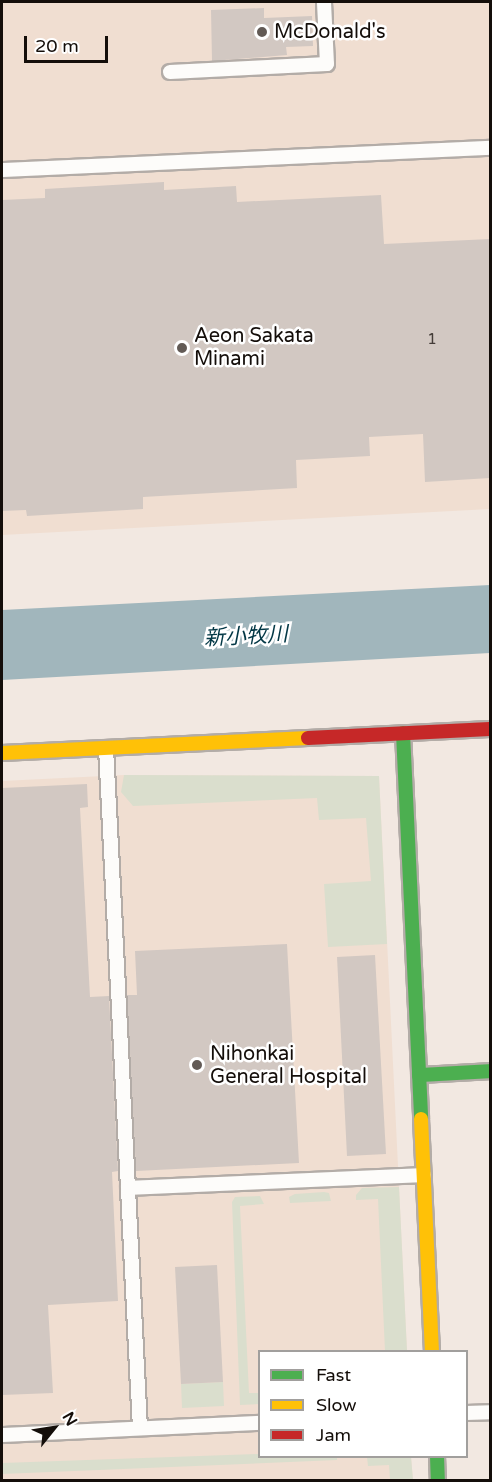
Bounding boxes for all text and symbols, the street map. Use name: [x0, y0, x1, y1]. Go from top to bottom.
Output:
place label: McDonald's: [274, 20, 386, 44]
scale bar: [27, 24, 111, 62]
marker: McDonald's: [255, 25, 269, 39]
text: 20 m: [35, 35, 79, 57]
place label: Aeon Sakata Minami: [194, 324, 314, 371]
house number: 1: [427, 329, 437, 349]
marker: Aeon Sakata Minami: [175, 341, 189, 355]
water label: 新小牧川: [203, 622, 289, 652]
place label: Nihonkai General Hospital: [210, 1042, 367, 1089]
marker: Nihonkai General Hospital: [188, 1056, 206, 1074]
legend: [258, 1350, 468, 1458]
text: Fast: [316, 1364, 351, 1386]
text: Slow: [316, 1394, 357, 1416]
north arrow: [24, 1398, 84, 1458]
text: N: [58, 1408, 81, 1430]
text: Jam: [316, 1424, 351, 1446]

